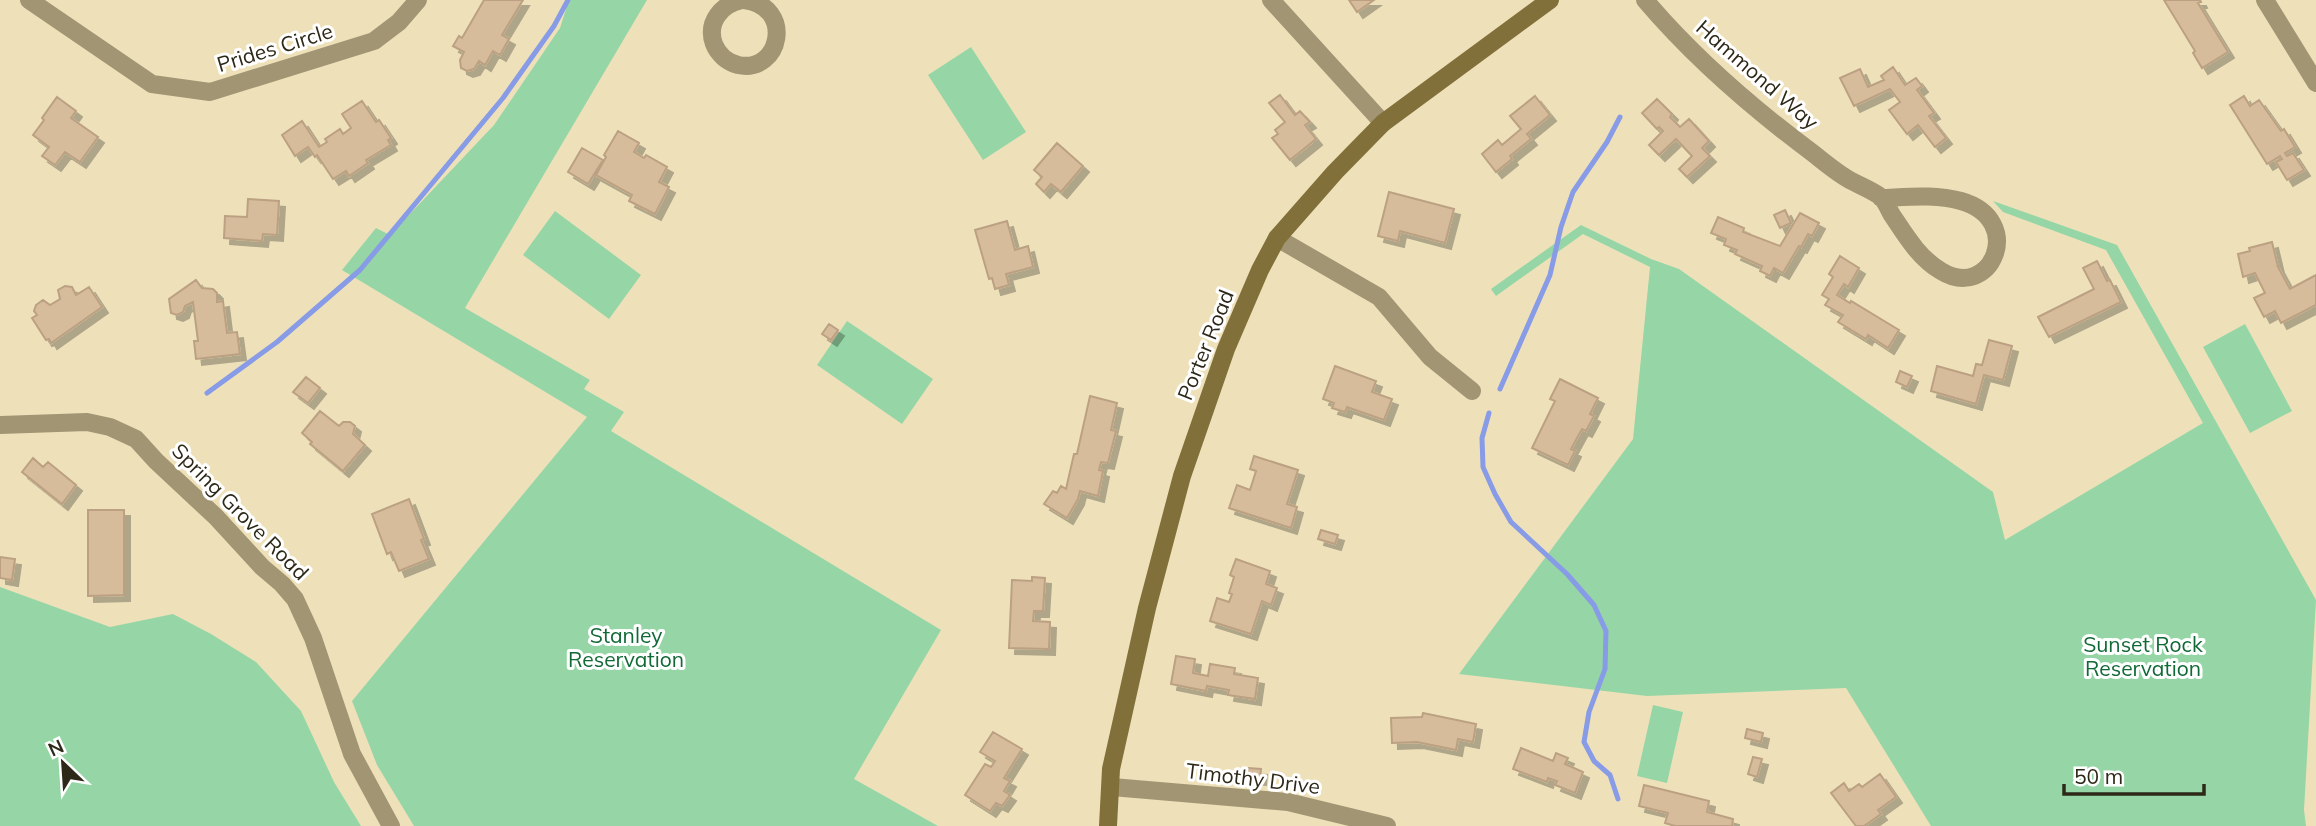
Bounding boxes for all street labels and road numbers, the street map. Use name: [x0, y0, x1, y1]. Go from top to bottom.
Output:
street label: Hammond Way: [1691, 14, 1824, 134]
street label: Prides Circle: [214, 17, 336, 77]
street label: Porter Road: [1171, 286, 1239, 404]
street label: Spring Grove Road: [167, 437, 315, 585]
street label: Timothy Drive: [1185, 757, 1322, 799]

